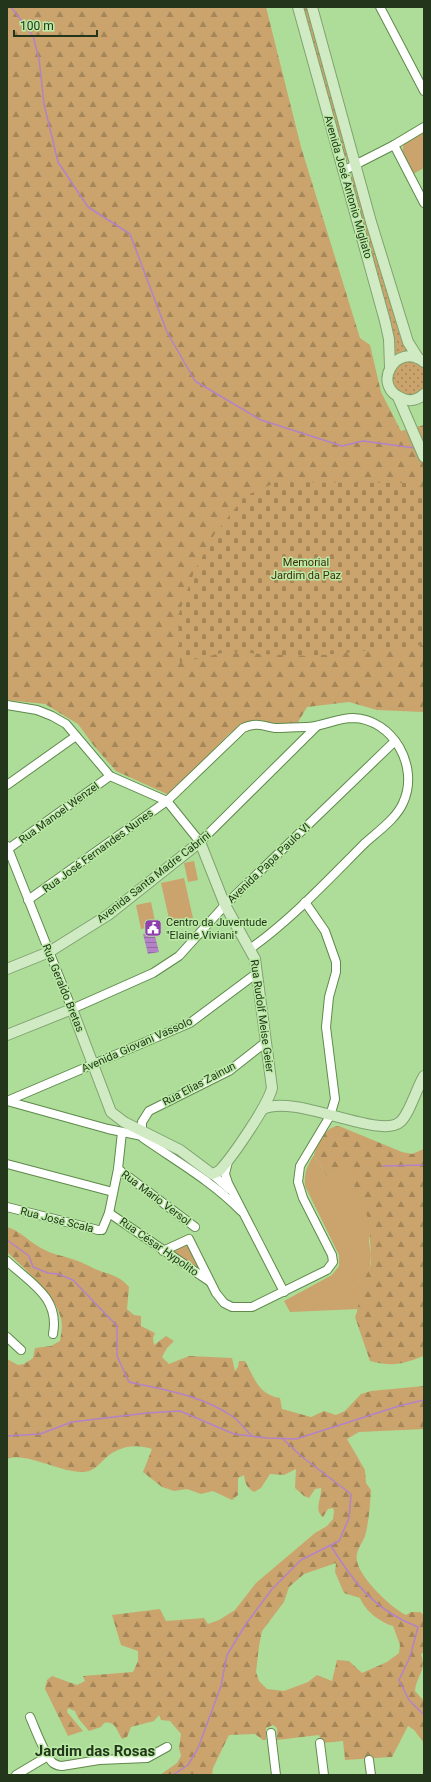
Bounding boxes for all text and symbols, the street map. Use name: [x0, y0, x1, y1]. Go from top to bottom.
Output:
scale bar: [14, 12, 97, 38]
text: 100 m: [20, 19, 54, 33]
street label: Avenida José Antonio Migliato: [321, 114, 375, 260]
park label: Memorial Jardim da Paz: [271, 556, 342, 582]
street label: Rua Manoel Wenzel: [16, 779, 102, 847]
street label: Rua José Fernandes Nunes: [40, 806, 156, 896]
street label: Avenida Papa Paulo VI: [225, 820, 313, 906]
street label: Avenida Santa Madre Cabrini: [94, 828, 214, 926]
place label: Centro da Juventude "Elaine Viviani": [166, 916, 267, 942]
public building icon: Centro da Juventude "Elaine Viviani": [143, 918, 163, 938]
street label: Rua Geraldo Bretas: [39, 942, 87, 1034]
street label: Rua Rudolf Meise Geier: [248, 959, 276, 1074]
street label: Avenida Giovani Vassolo: [80, 1015, 194, 1075]
street label: Rua Elias Zainun: [160, 1059, 238, 1109]
street label: Rua Mario Versol: [119, 1168, 193, 1228]
street label: Rua José Scala: [19, 1205, 95, 1235]
street label: Rua César Hypolito: [117, 1215, 201, 1279]
district label: Jardim das Rosas: [35, 1742, 155, 1760]

